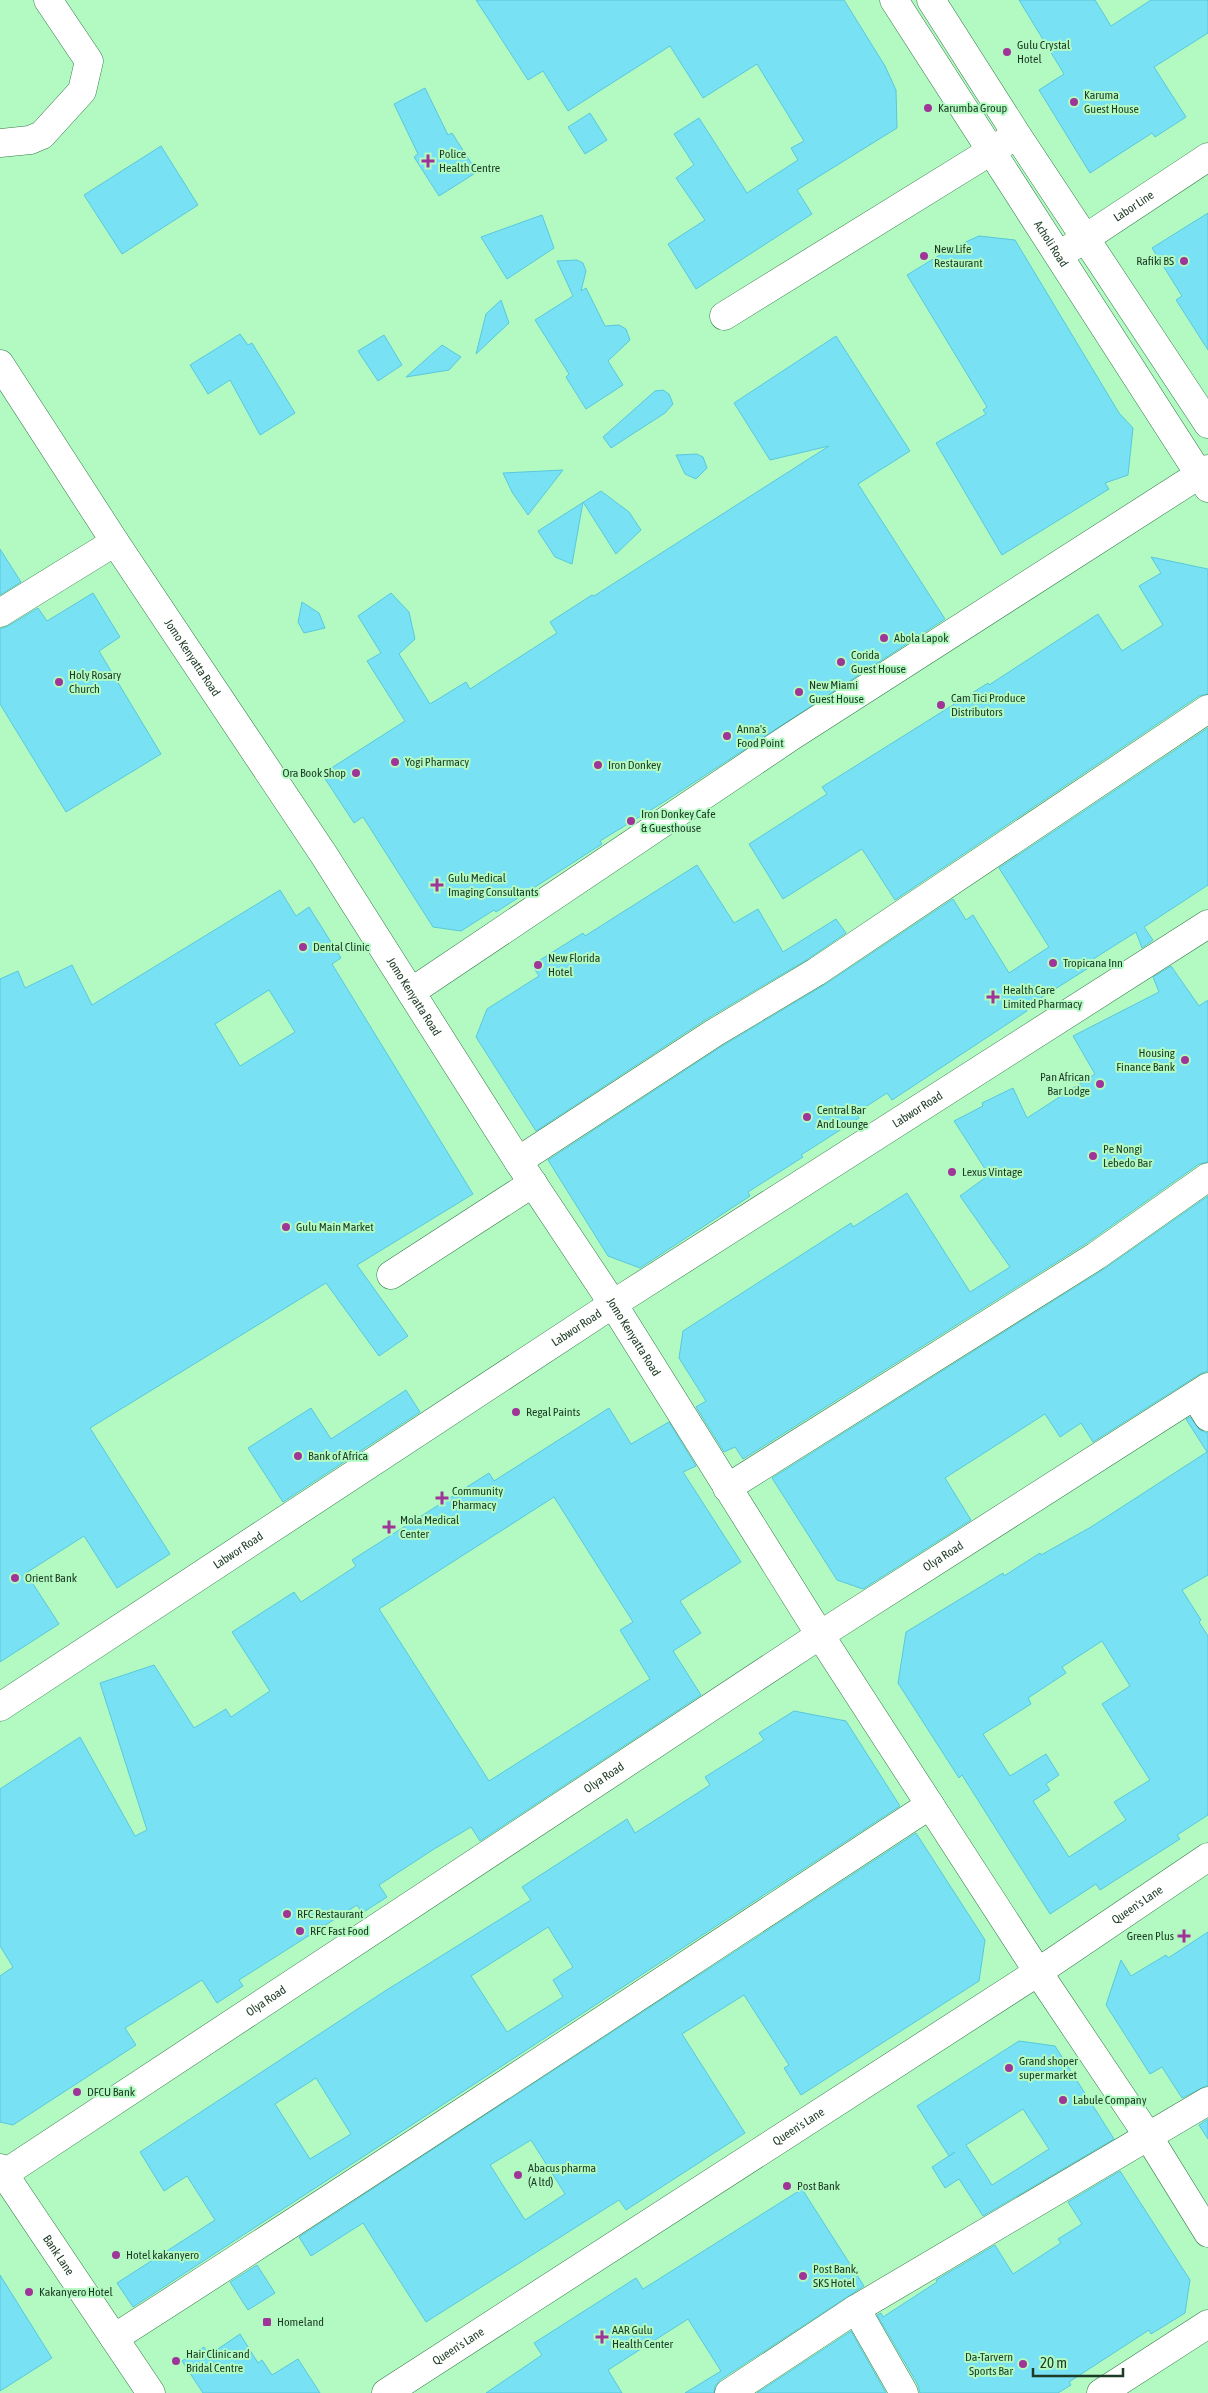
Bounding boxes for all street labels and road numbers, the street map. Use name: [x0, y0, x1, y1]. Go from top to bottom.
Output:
street label: Labor Line: [1111, 188, 1157, 225]
street label: Acholi Road: [1031, 218, 1071, 270]
street label: Jomo Kenyatta Road: [161, 616, 223, 699]
street label: Jomo Kenyatta Road: [384, 955, 444, 1038]
street label: Labwor Road: [890, 1088, 945, 1131]
street label: Jomo Kenyatta Road: [604, 1295, 663, 1379]
street label: Labwor Road: [549, 1307, 604, 1349]
street label: Labwor Road: [211, 1529, 266, 1572]
street label: Olya Road: [920, 1538, 966, 1574]
street label: Olya Road: [581, 1759, 627, 1796]
street label: Queen's Lane: [1109, 1883, 1166, 1927]
street label: Olya Road: [243, 1983, 289, 2019]
street label: Queen's Lane: [770, 2105, 827, 2148]
street label: Bank Lane: [40, 2232, 77, 2278]
street label: Queen's Lane: [430, 2325, 487, 2368]

